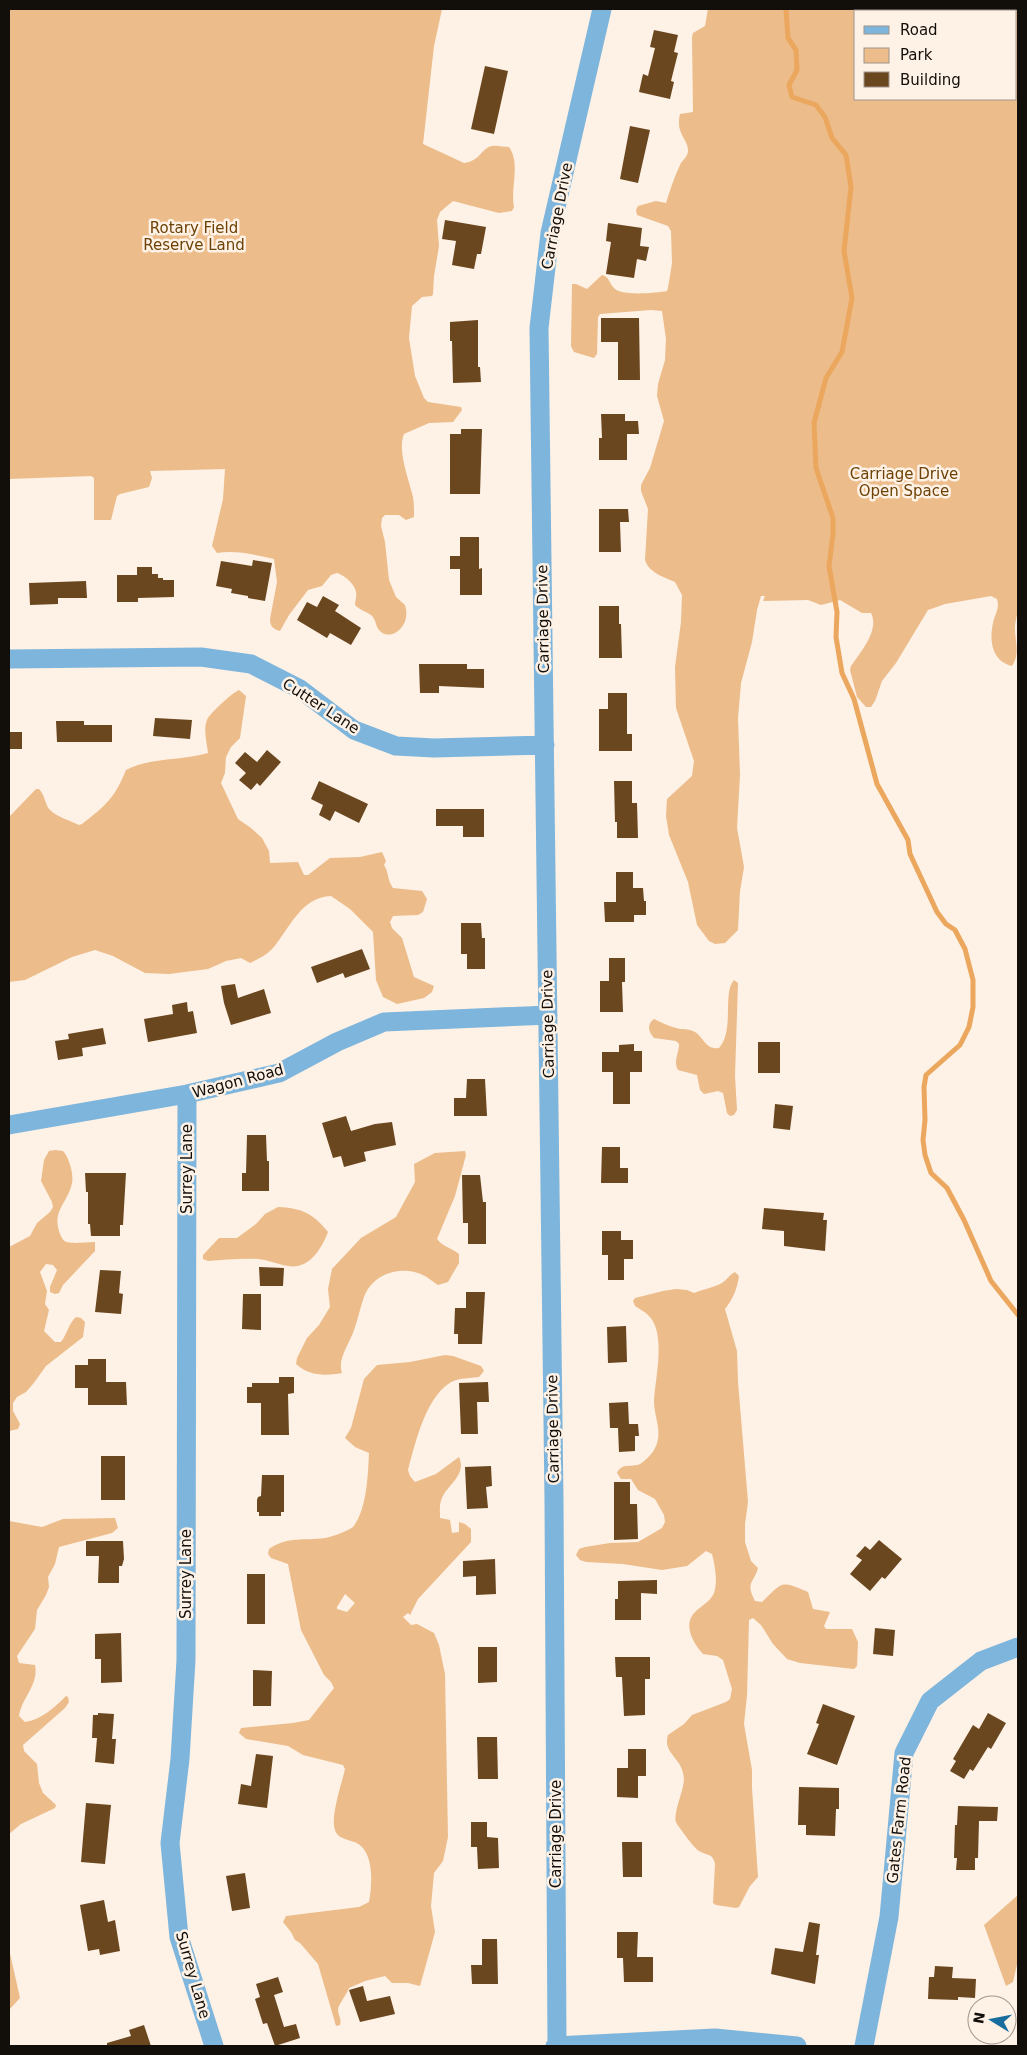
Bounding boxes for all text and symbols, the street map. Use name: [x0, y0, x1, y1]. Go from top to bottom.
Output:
legend: [854, 10, 1017, 100]
text: Road: [900, 21, 938, 39]
text: Park: [900, 46, 933, 64]
text: Building: [900, 71, 961, 89]
street label: Carriage Drive: [538, 161, 576, 271]
park label: Rotary Field Reserve Land: [143, 219, 245, 254]
park label: Carriage Drive Open Space: [850, 465, 958, 500]
street label: Carriage Drive: [533, 565, 553, 673]
street label: Cutter Lane: [279, 674, 363, 738]
street label: Carriage Drive: [538, 970, 558, 1078]
street label: Wagon Road: [190, 1060, 286, 1102]
street label: Surrey Lane: [178, 1124, 196, 1214]
street label: Carriage Drive: [543, 1375, 563, 1483]
street label: Surrey Lane: [177, 1529, 195, 1619]
street label: Gates Farm Road: [883, 1755, 915, 1885]
street label: Carriage Drive: [547, 1780, 565, 1888]
street label: Surrey Lane: [172, 1929, 214, 2021]
north arrow: [967, 1995, 1017, 2045]
text: N: [970, 2011, 988, 2025]

